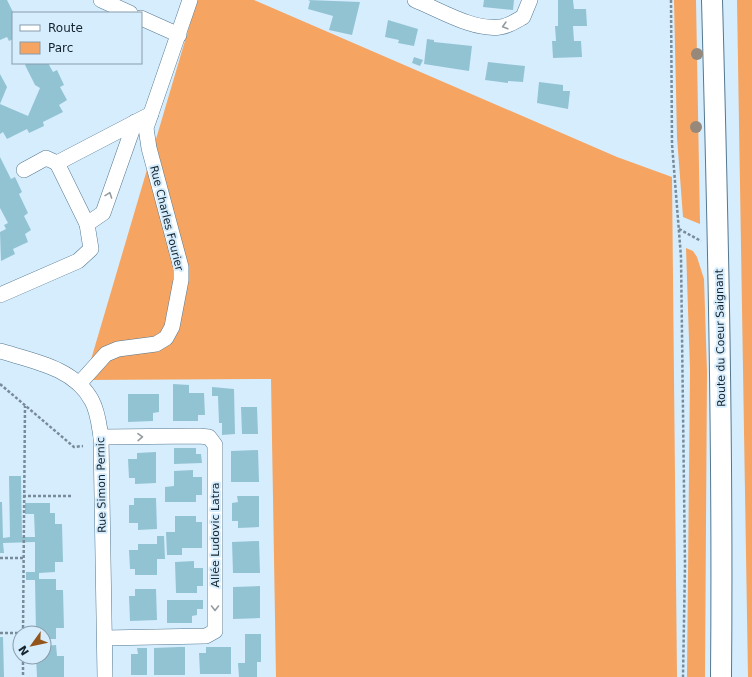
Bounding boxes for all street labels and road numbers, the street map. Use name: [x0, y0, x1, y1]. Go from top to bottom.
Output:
street label: Rue Charles Fourier: [147, 164, 186, 272]
street label: Route du Coeur Saignant: [713, 268, 728, 407]
street label: Rue Simon Pernic: [94, 437, 109, 533]
street label: Allée Ludovic Latra: [209, 483, 222, 587]

